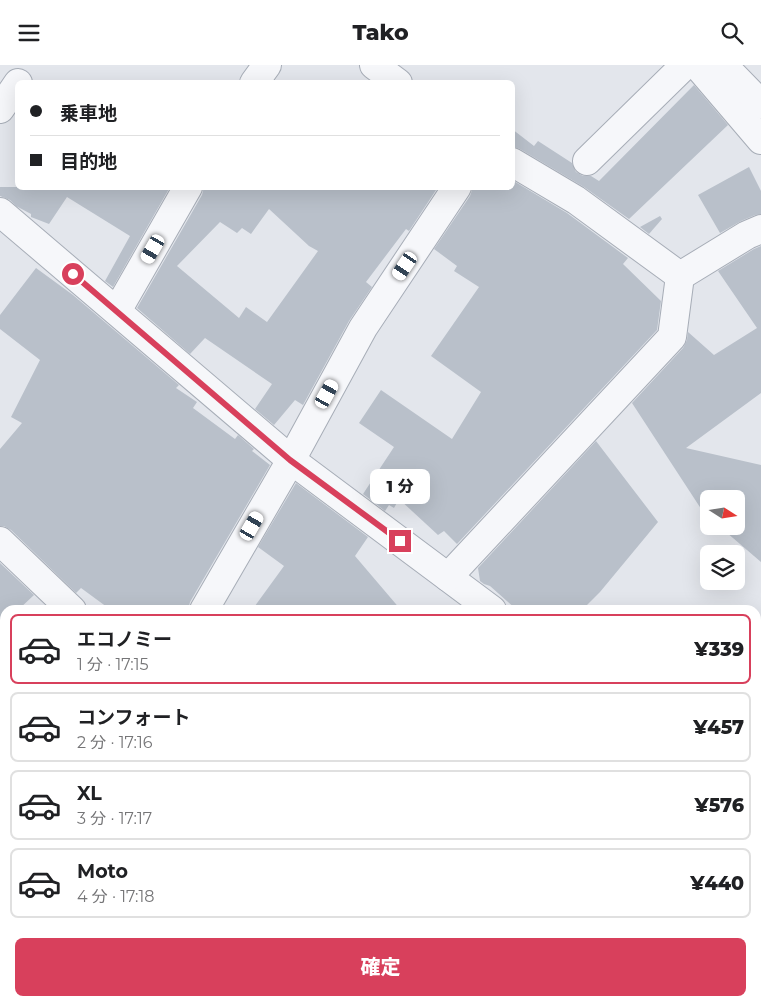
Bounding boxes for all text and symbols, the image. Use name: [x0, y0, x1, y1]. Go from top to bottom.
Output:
icon: menu: [15, 19, 43, 47]
text: Tako: [352, 19, 409, 46]
icon: search: [718, 19, 746, 47]
text: 乗車地: [60, 102, 117, 125]
text: 目的地: [60, 150, 117, 173]
car: [139, 232, 166, 266]
car: [390, 249, 419, 283]
route start: [62, 263, 84, 285]
car: [313, 377, 340, 411]
callout: 1 分: [370, 469, 430, 503]
text: 1 分: [386, 477, 414, 496]
north arrow: [700, 490, 745, 535]
map controls: [700, 490, 745, 590]
car: [238, 509, 265, 543]
route end: [389, 530, 411, 552]
button: layers: [700, 545, 745, 590]
icon: car: [17, 627, 62, 672]
text: エコノミー: [77, 628, 172, 651]
text: ¥339: [694, 638, 744, 661]
text: 1 分 · 17:15: [77, 655, 149, 674]
icon: car: [17, 705, 62, 750]
text: コンフォート: [77, 706, 190, 729]
text: ¥457: [693, 716, 744, 739]
text: 2 分 · 17:16: [77, 733, 153, 752]
text: XL: [77, 782, 102, 805]
icon: car: [17, 783, 62, 828]
text: ¥576: [694, 794, 744, 817]
text: 3 分 · 17:17: [77, 809, 152, 828]
text: Moto: [77, 860, 128, 883]
icon: car: [17, 861, 62, 906]
text: ¥440: [690, 872, 744, 895]
text: 4 分 · 17:18: [77, 887, 154, 906]
button: 確定: [15, 938, 746, 996]

